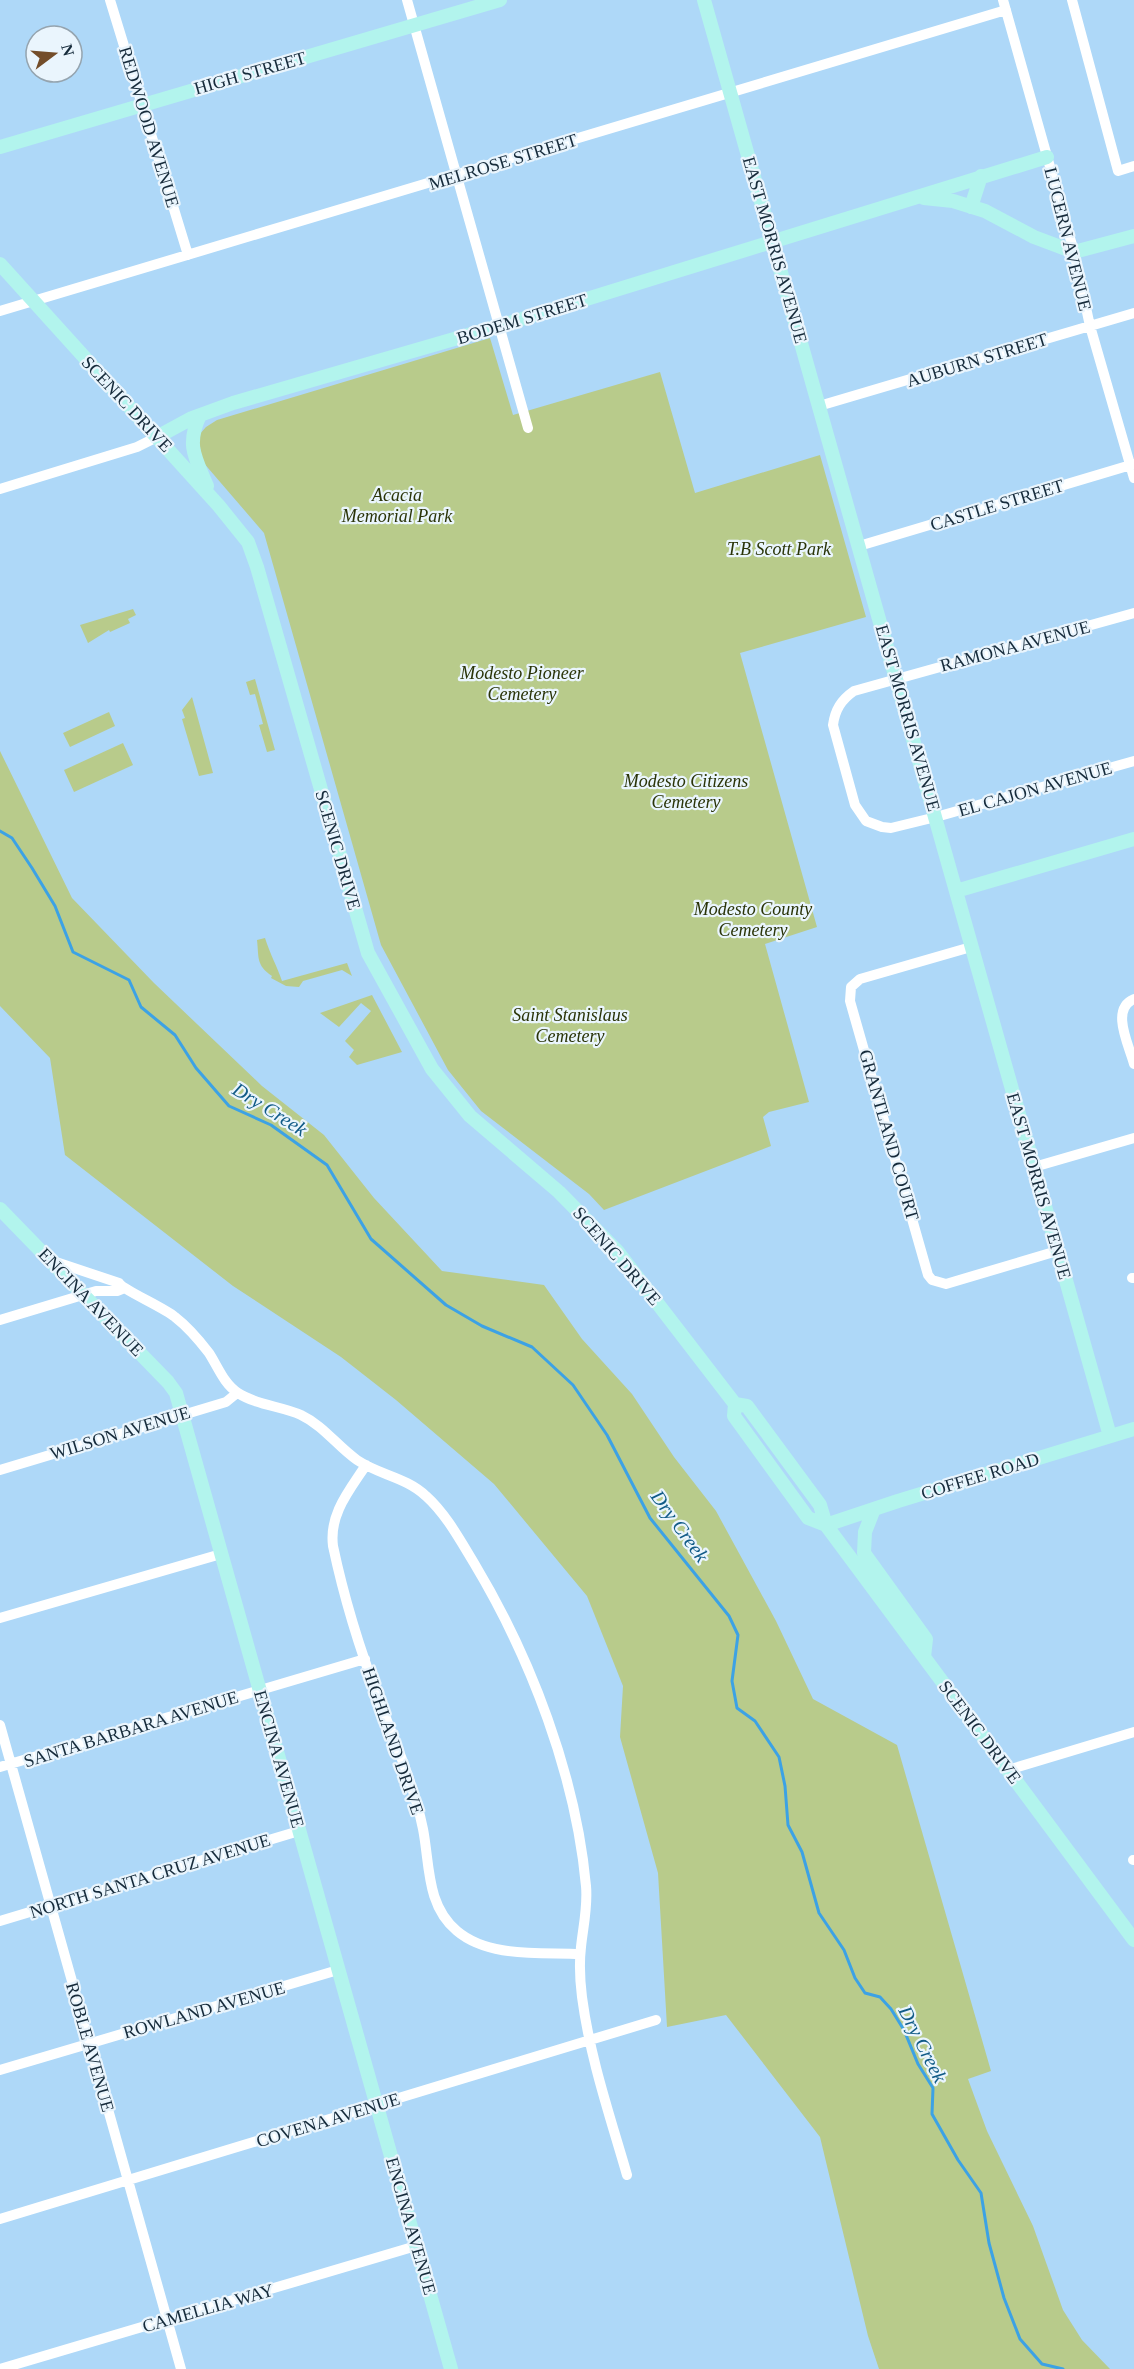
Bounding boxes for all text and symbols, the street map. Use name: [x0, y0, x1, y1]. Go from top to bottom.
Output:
north arrow: [24, 24, 84, 84]
text: N: [58, 42, 78, 58]
street label: REDWOOD AVENUE: [115, 44, 183, 210]
street label: HIGH STREET: [192, 47, 308, 99]
street label: MELROSE STREET: [426, 130, 580, 194]
street label: EAST MORRIS AVENUE: [739, 154, 811, 346]
street label: LUCERN AVENUE: [1040, 165, 1096, 313]
street label: BODEM STREET: [454, 290, 590, 348]
street label: AUBURN STREET: [904, 329, 1050, 391]
street label: SCENIC DRIVE: [78, 352, 176, 456]
street label: CASTLE STREET: [928, 475, 1066, 535]
park label: Acacia Memorial Park: [341, 485, 453, 526]
park label: T.B Scott Park: [727, 539, 832, 559]
street label: RAMONA AVENUE: [938, 616, 1092, 676]
street label: EAST MORRIS AVENUE: [872, 622, 944, 814]
park label: Modesto Pioneer Cemetery: [459, 663, 585, 704]
street label: EL CAJON AVENUE: [956, 757, 1114, 821]
park label: Modesto Citizens Cemetery: [623, 771, 748, 812]
street label: SCENIC DRIVE: [311, 788, 365, 912]
park label: Modesto County Cemetery: [693, 899, 812, 940]
park label: Saint Stanislaus Cemetery: [512, 1005, 628, 1046]
street label: GRANTLAND COURT: [855, 1047, 923, 1223]
water label: Dry Creek: [228, 1077, 312, 1142]
street label: EAST MORRIS AVENUE: [1003, 1090, 1075, 1282]
street label: SCENIC DRIVE: [569, 1203, 665, 1309]
street label: ENCINA AVENUE: [34, 1244, 148, 1360]
street label: WILSON AVENUE: [48, 1402, 192, 1464]
street label: COFFEE ROAD: [918, 1449, 1042, 1503]
water label: Dry Creek: [645, 1485, 714, 1568]
street label: HIGHLAND DRIVE: [358, 1665, 428, 1817]
street label: SCENIC DRIVE: [935, 1677, 1025, 1787]
street label: SANTA BARBARA AVENUE: [21, 1687, 241, 1771]
street label: ENCINA AVENUE: [250, 1688, 308, 1830]
street label: NORTH SANTA CRUZ AVENUE: [27, 1830, 273, 1922]
street label: ROWLAND AVENUE: [121, 1977, 287, 2043]
street label: ROBLE AVENUE: [62, 1980, 118, 2114]
water label: Dry Creek: [893, 2001, 952, 2087]
street label: COVENA AVENUE: [254, 2089, 402, 2151]
street label: ENCINA AVENUE: [382, 2155, 440, 2297]
street label: CAMELLIA WAY: [140, 2280, 276, 2336]

